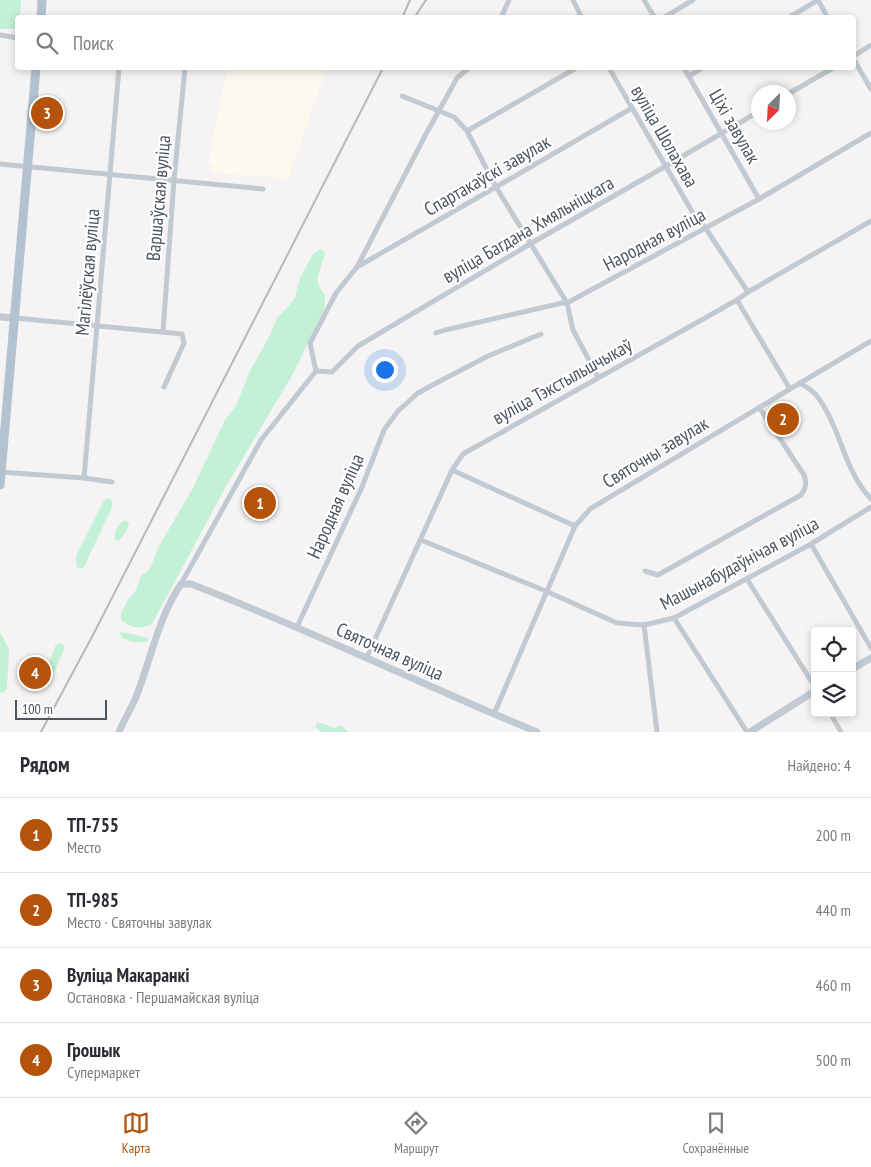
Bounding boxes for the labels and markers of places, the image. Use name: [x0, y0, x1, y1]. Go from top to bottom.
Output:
pin: 3: [31, 94, 63, 132]
pin: 2: [767, 400, 799, 438]
pin: 1: [244, 484, 276, 522]
pin: 4: [19, 654, 51, 692]

